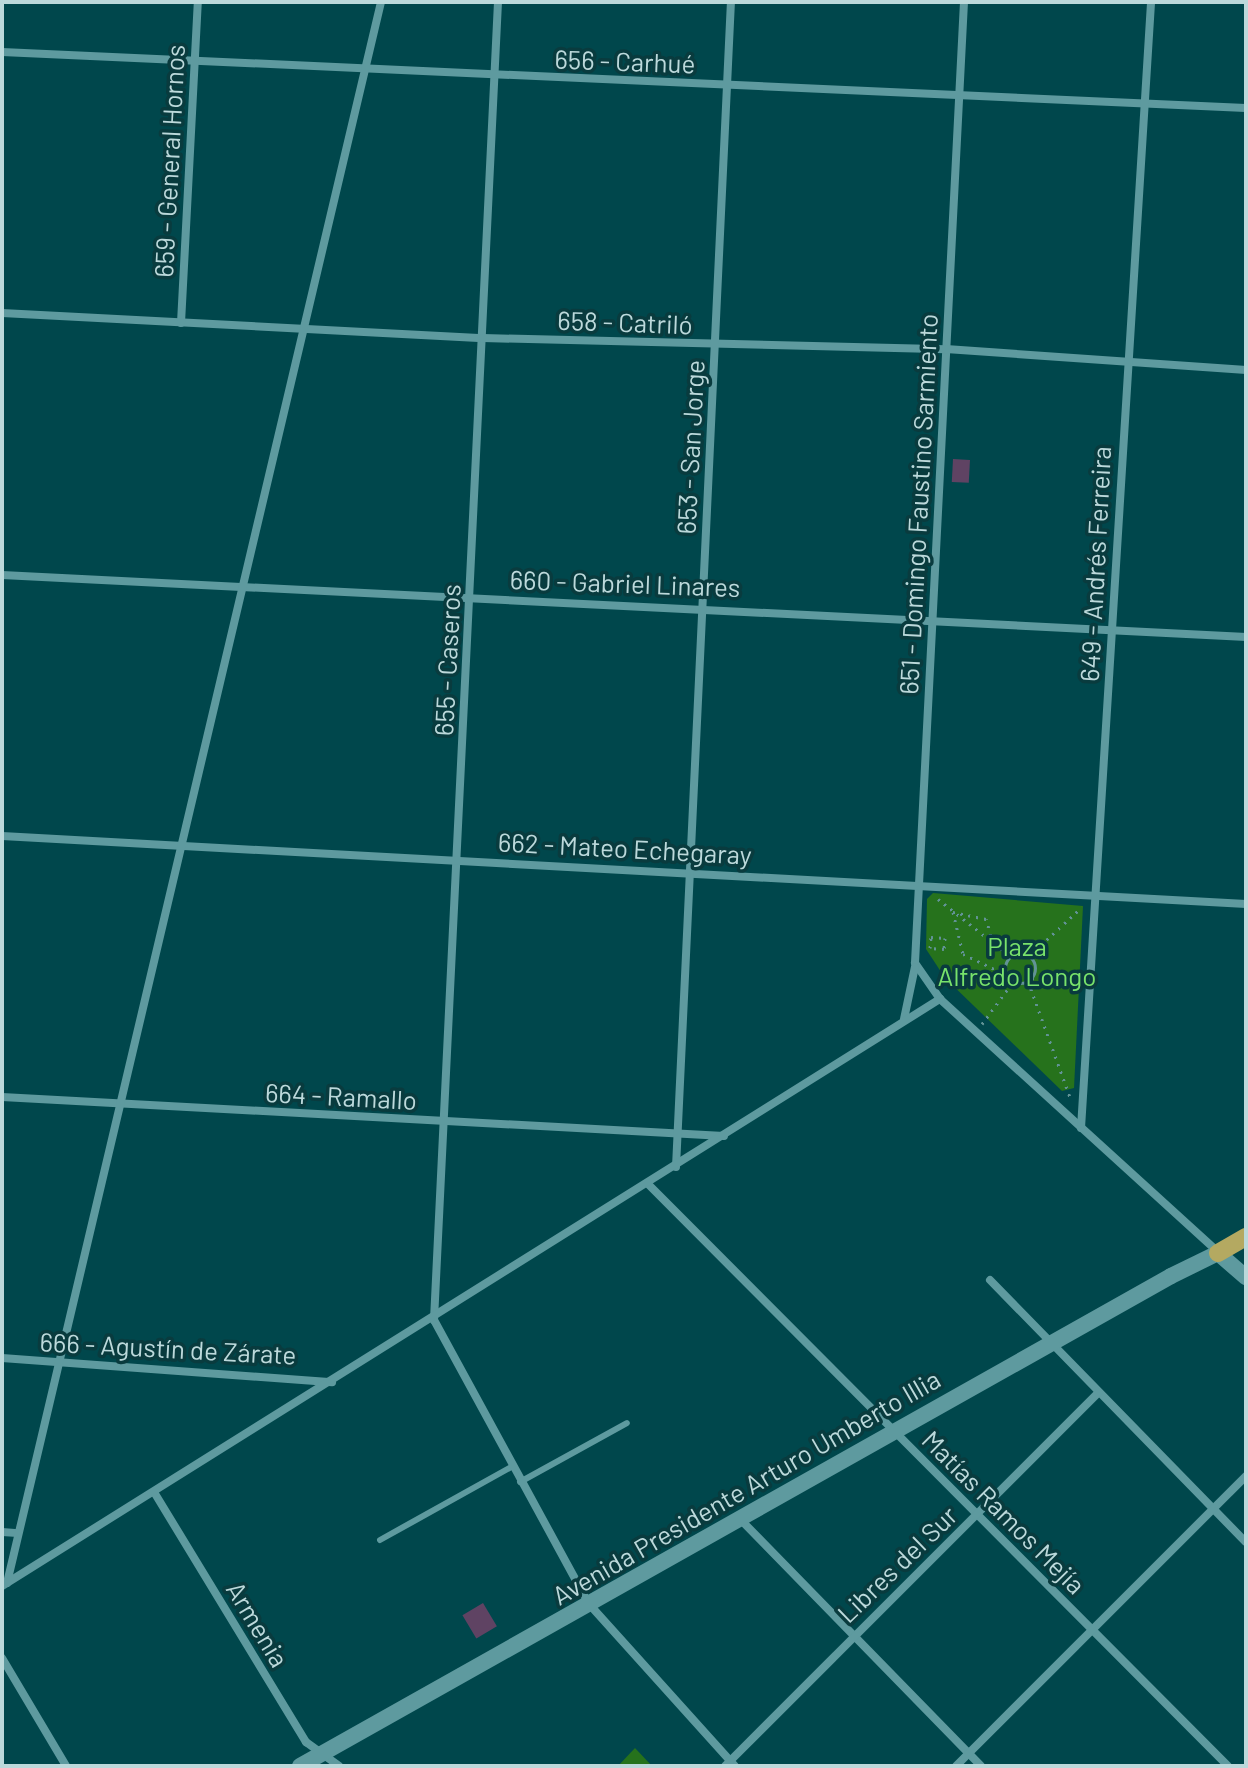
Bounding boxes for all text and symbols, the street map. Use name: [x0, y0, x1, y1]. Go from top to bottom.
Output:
street label: 656 - Carhué: [554, 43, 696, 79]
street label: 659 - General Hornos: [147, 44, 191, 278]
street label: 658 - Catriló: [557, 304, 693, 340]
street label: 651 - Domingo Faustino Sarmiento: [892, 313, 944, 695]
street label: 653 - San Jorge: [670, 359, 710, 535]
street label: 649 - Andrés Ferreira: [1073, 445, 1117, 683]
street label: 660 - Gabriel Linares: [509, 563, 741, 603]
street label: 655 - Caseros: [427, 583, 467, 737]
street label: 662 - Mateo Echegaray: [497, 826, 753, 870]
park label: Plaza Alfredo Longo: [938, 930, 1096, 992]
street label: 664 - Ramallo: [264, 1076, 418, 1116]
street label: 666 - Agustín de Zárate: [39, 1326, 297, 1370]
street label: Avenida Presidente Arturo Umberto Illia: [547, 1363, 945, 1611]
street label: Matías Ramos Mejía: [916, 1424, 1092, 1600]
street label: Libres del Sur: [831, 1499, 963, 1629]
street label: Armenia: [220, 1576, 296, 1672]

